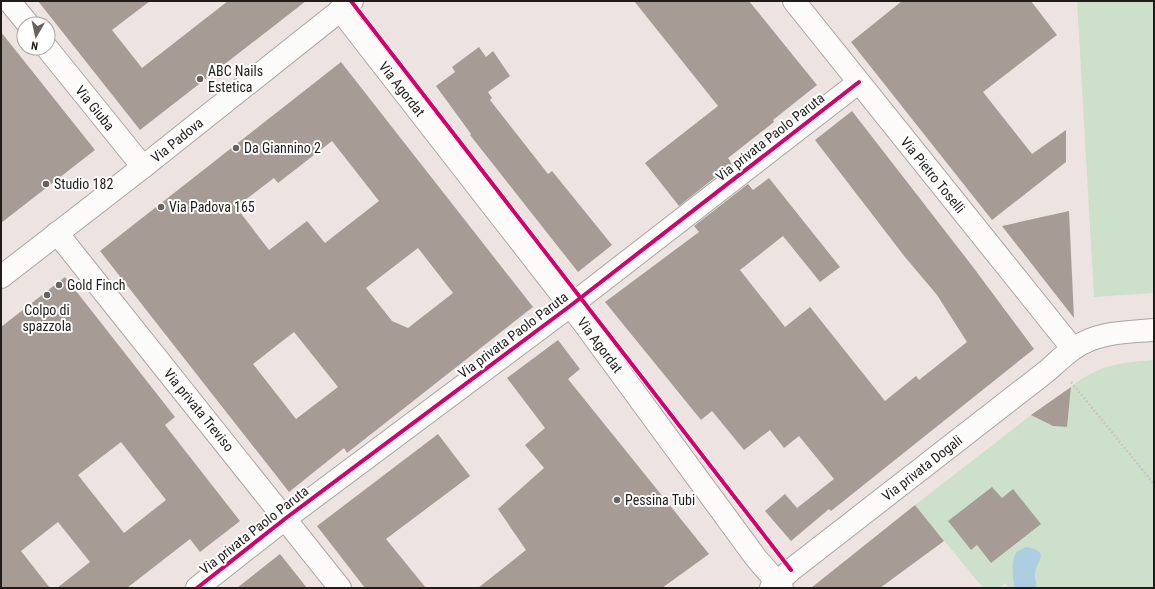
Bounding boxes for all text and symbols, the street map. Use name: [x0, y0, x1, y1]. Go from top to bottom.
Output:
north arrow: [16, 16, 56, 56]
text: N: [30, 38, 39, 52]
street label: Via Agordat: [376, 58, 428, 120]
place label: ABC Nails Estetica: [208, 63, 263, 95]
marker: ABC Nails Estetica: [195, 74, 205, 84]
street label: Via Giuba: [72, 82, 118, 134]
street label: Via privata Paolo Paruta: [713, 90, 827, 184]
street label: Via Padova: [148, 114, 206, 166]
street label: Via Pietro Toselli: [898, 134, 968, 216]
place label: Da Giannino 2: [244, 140, 321, 156]
marker: Da Giannino 2: [231, 143, 241, 153]
place label: Studio 182: [54, 176, 113, 192]
marker: Studio 182: [41, 179, 51, 189]
place label: Via Padova 165: [169, 199, 255, 215]
marker: Via Padova 165: [156, 202, 166, 212]
place label: Gold Finch: [67, 277, 126, 293]
marker: Gold Finch: [54, 280, 64, 290]
street label: Via privata Paolo Paruta: [455, 289, 571, 381]
marker: Colpo di spazzola: [42, 290, 52, 300]
place label: Colpo di spazzola: [22, 302, 72, 334]
street label: Via Agordat: [574, 314, 626, 376]
street label: Via privata Treviso: [161, 365, 237, 455]
street label: Via privata Dogali: [879, 432, 965, 504]
street label: Via privata Paolo Paruta: [197, 483, 311, 577]
place label: Pessina Tubi: [625, 492, 695, 508]
marker: Pessina Tubi: [612, 495, 622, 505]

